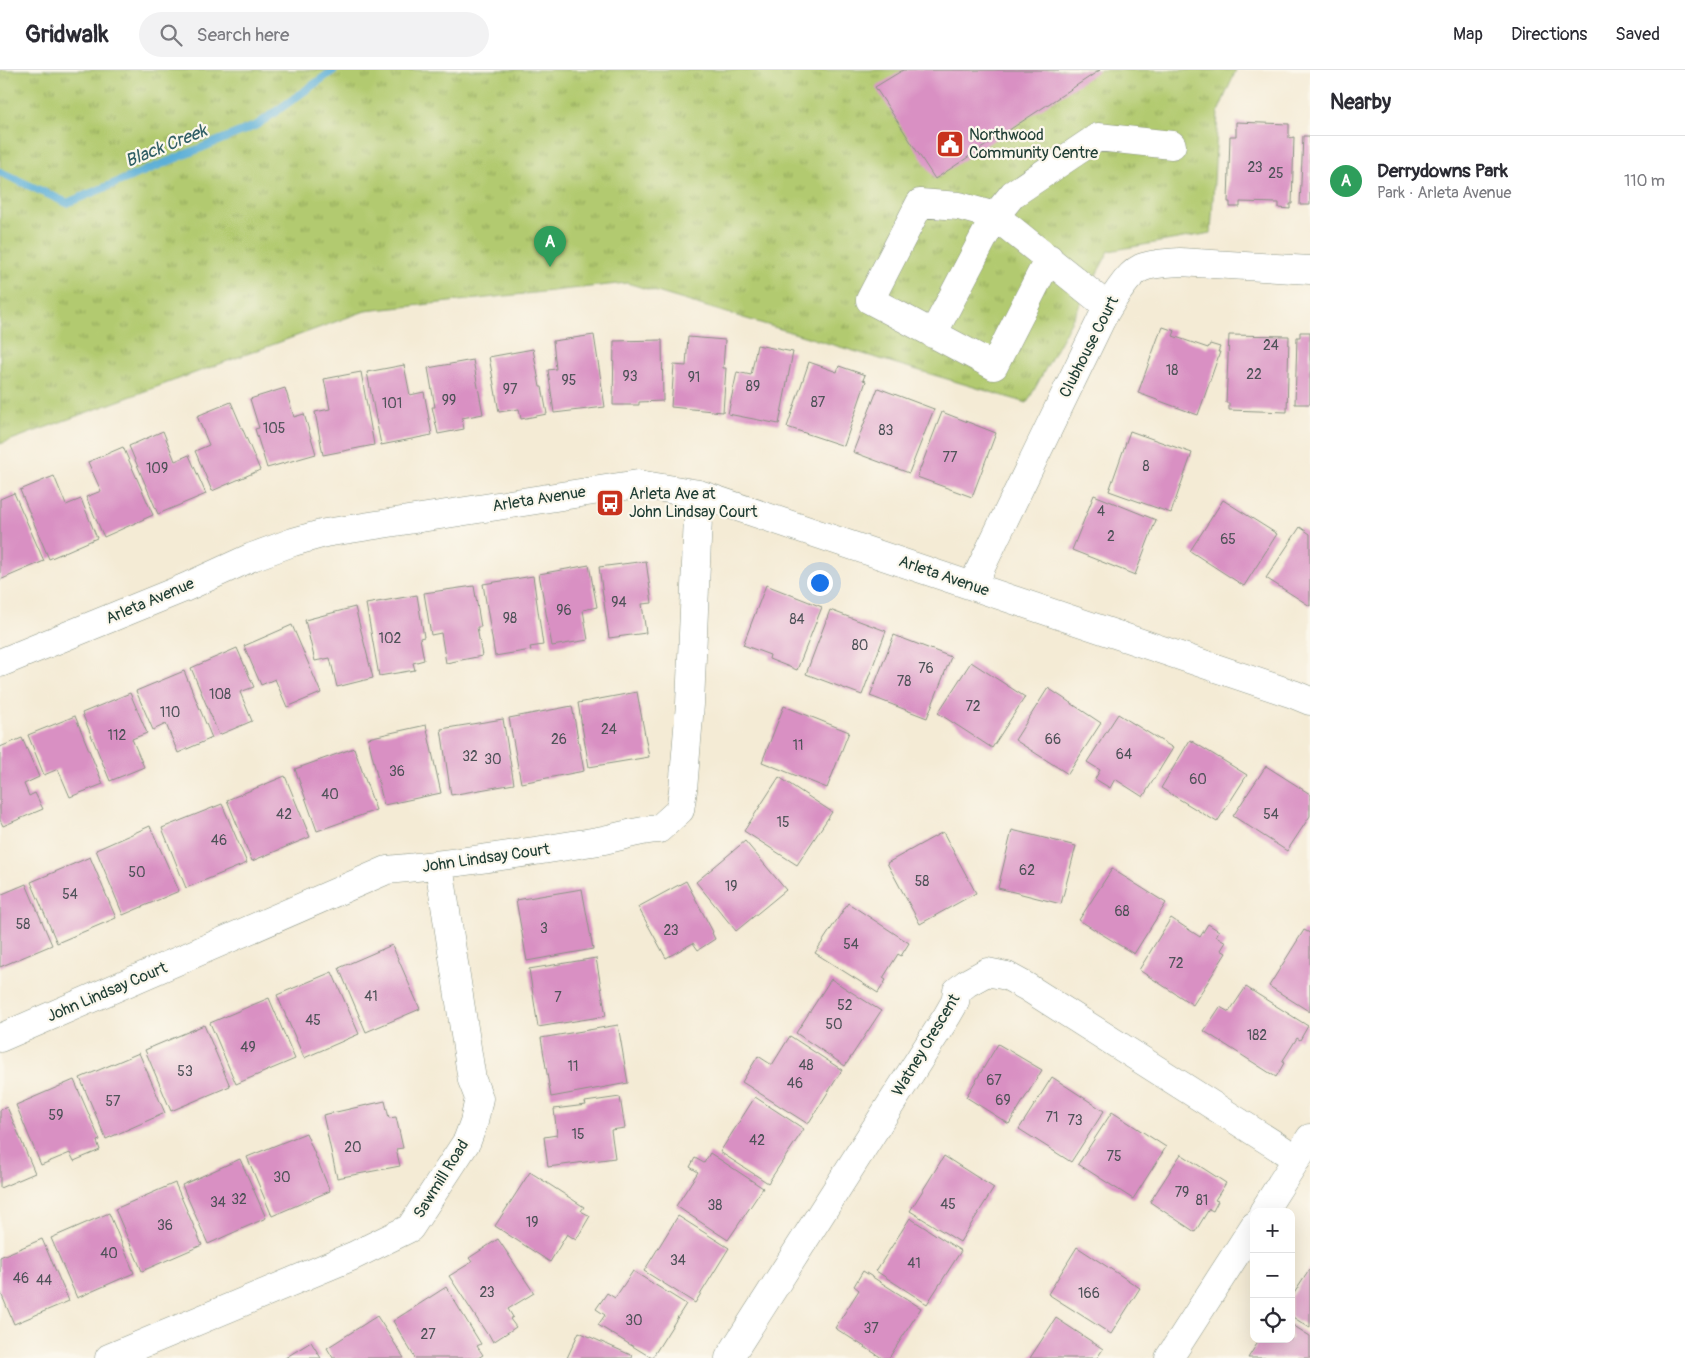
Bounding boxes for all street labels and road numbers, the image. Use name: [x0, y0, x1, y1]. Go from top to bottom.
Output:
street label: Clubhouse Court: [1055, 293, 1123, 401]
street label: Arleta Avenue: [491, 482, 587, 516]
street label: Arleta Avenue: [896, 551, 992, 601]
street label: Arleta Avenue: [103, 573, 197, 629]
street label: John Lindsay Court: [421, 839, 552, 877]
street label: John Lindsay Court: [44, 957, 171, 1026]
street label: Watney Crescent: [888, 990, 965, 1100]
street label: Sawmill Road: [409, 1136, 473, 1222]

